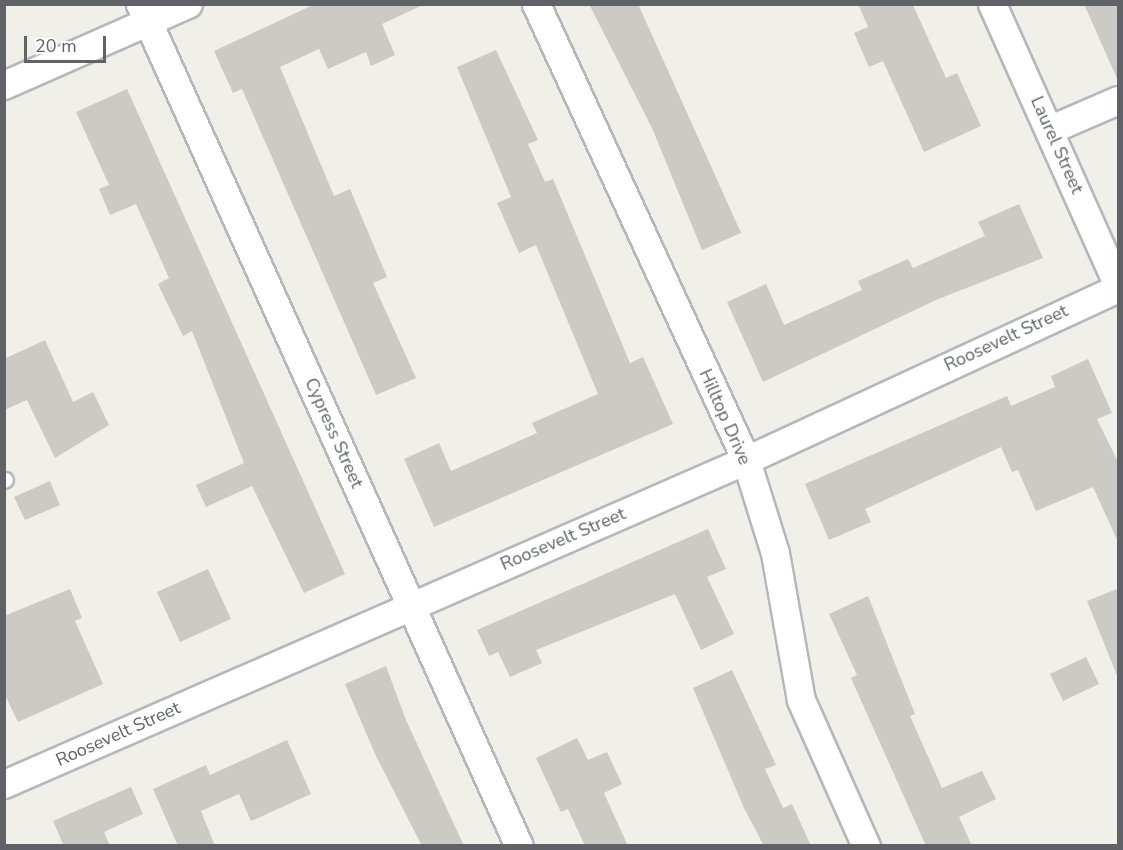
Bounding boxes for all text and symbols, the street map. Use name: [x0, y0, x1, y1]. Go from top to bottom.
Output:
scale bar: [27, 24, 110, 62]
text: 20 m: [35, 34, 77, 58]
street label: Laurel Street: [1026, 93, 1088, 197]
street label: Roosevelt Street: [941, 300, 1071, 376]
street label: Hilltop Drive: [694, 366, 756, 468]
street label: Cypress Street: [300, 375, 368, 491]
street label: Roosevelt Street: [497, 503, 629, 575]
street label: Roosevelt Street: [52, 697, 184, 771]

